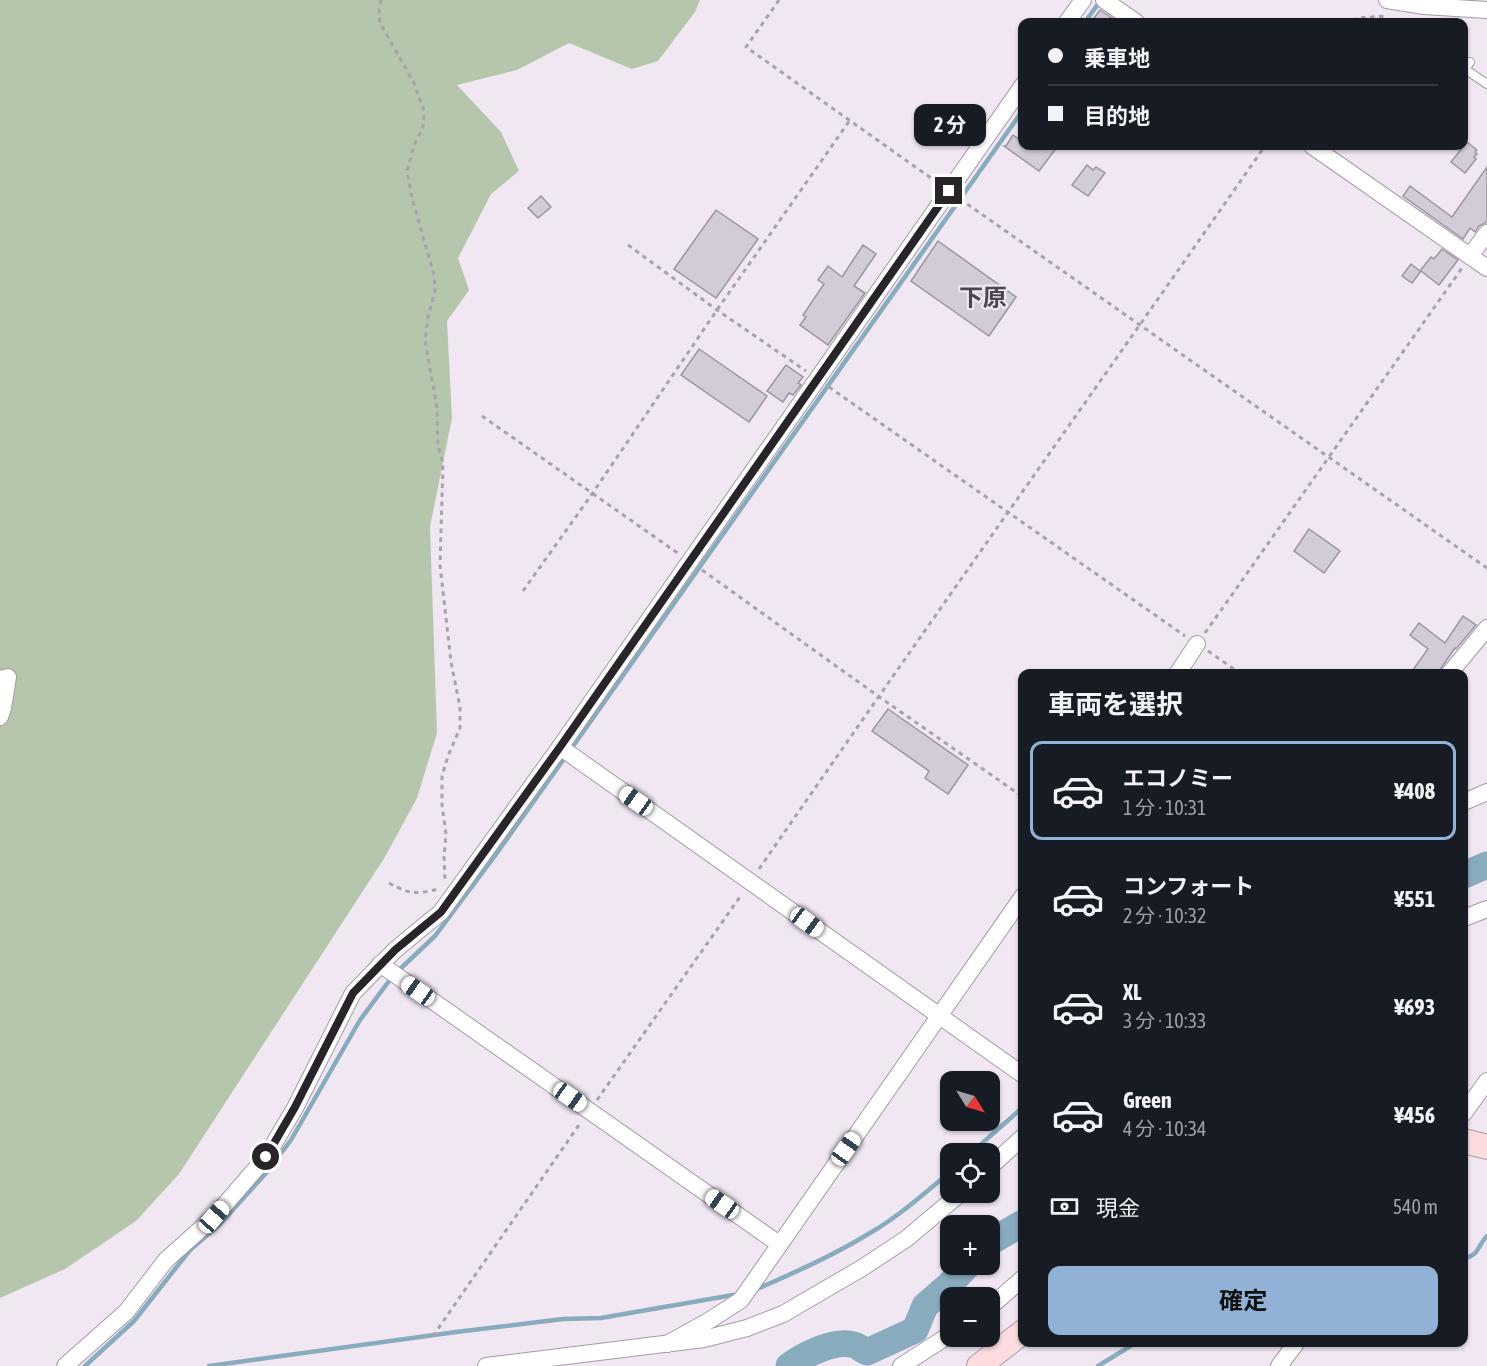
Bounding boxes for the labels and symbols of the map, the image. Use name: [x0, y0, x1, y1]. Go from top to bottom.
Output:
callout: 2 分: [913, 104, 985, 146]
route end: [935, 177, 962, 204]
district label: 下原: [959, 284, 1007, 311]
car: [616, 783, 656, 819]
car: [787, 904, 827, 940]
car: [398, 973, 438, 1009]
north arrow: [940, 1071, 1000, 1131]
car: [550, 1079, 590, 1115]
car: [828, 1129, 864, 1169]
route start: [252, 1143, 279, 1170]
car: [702, 1186, 742, 1222]
car: [195, 1198, 233, 1236]

